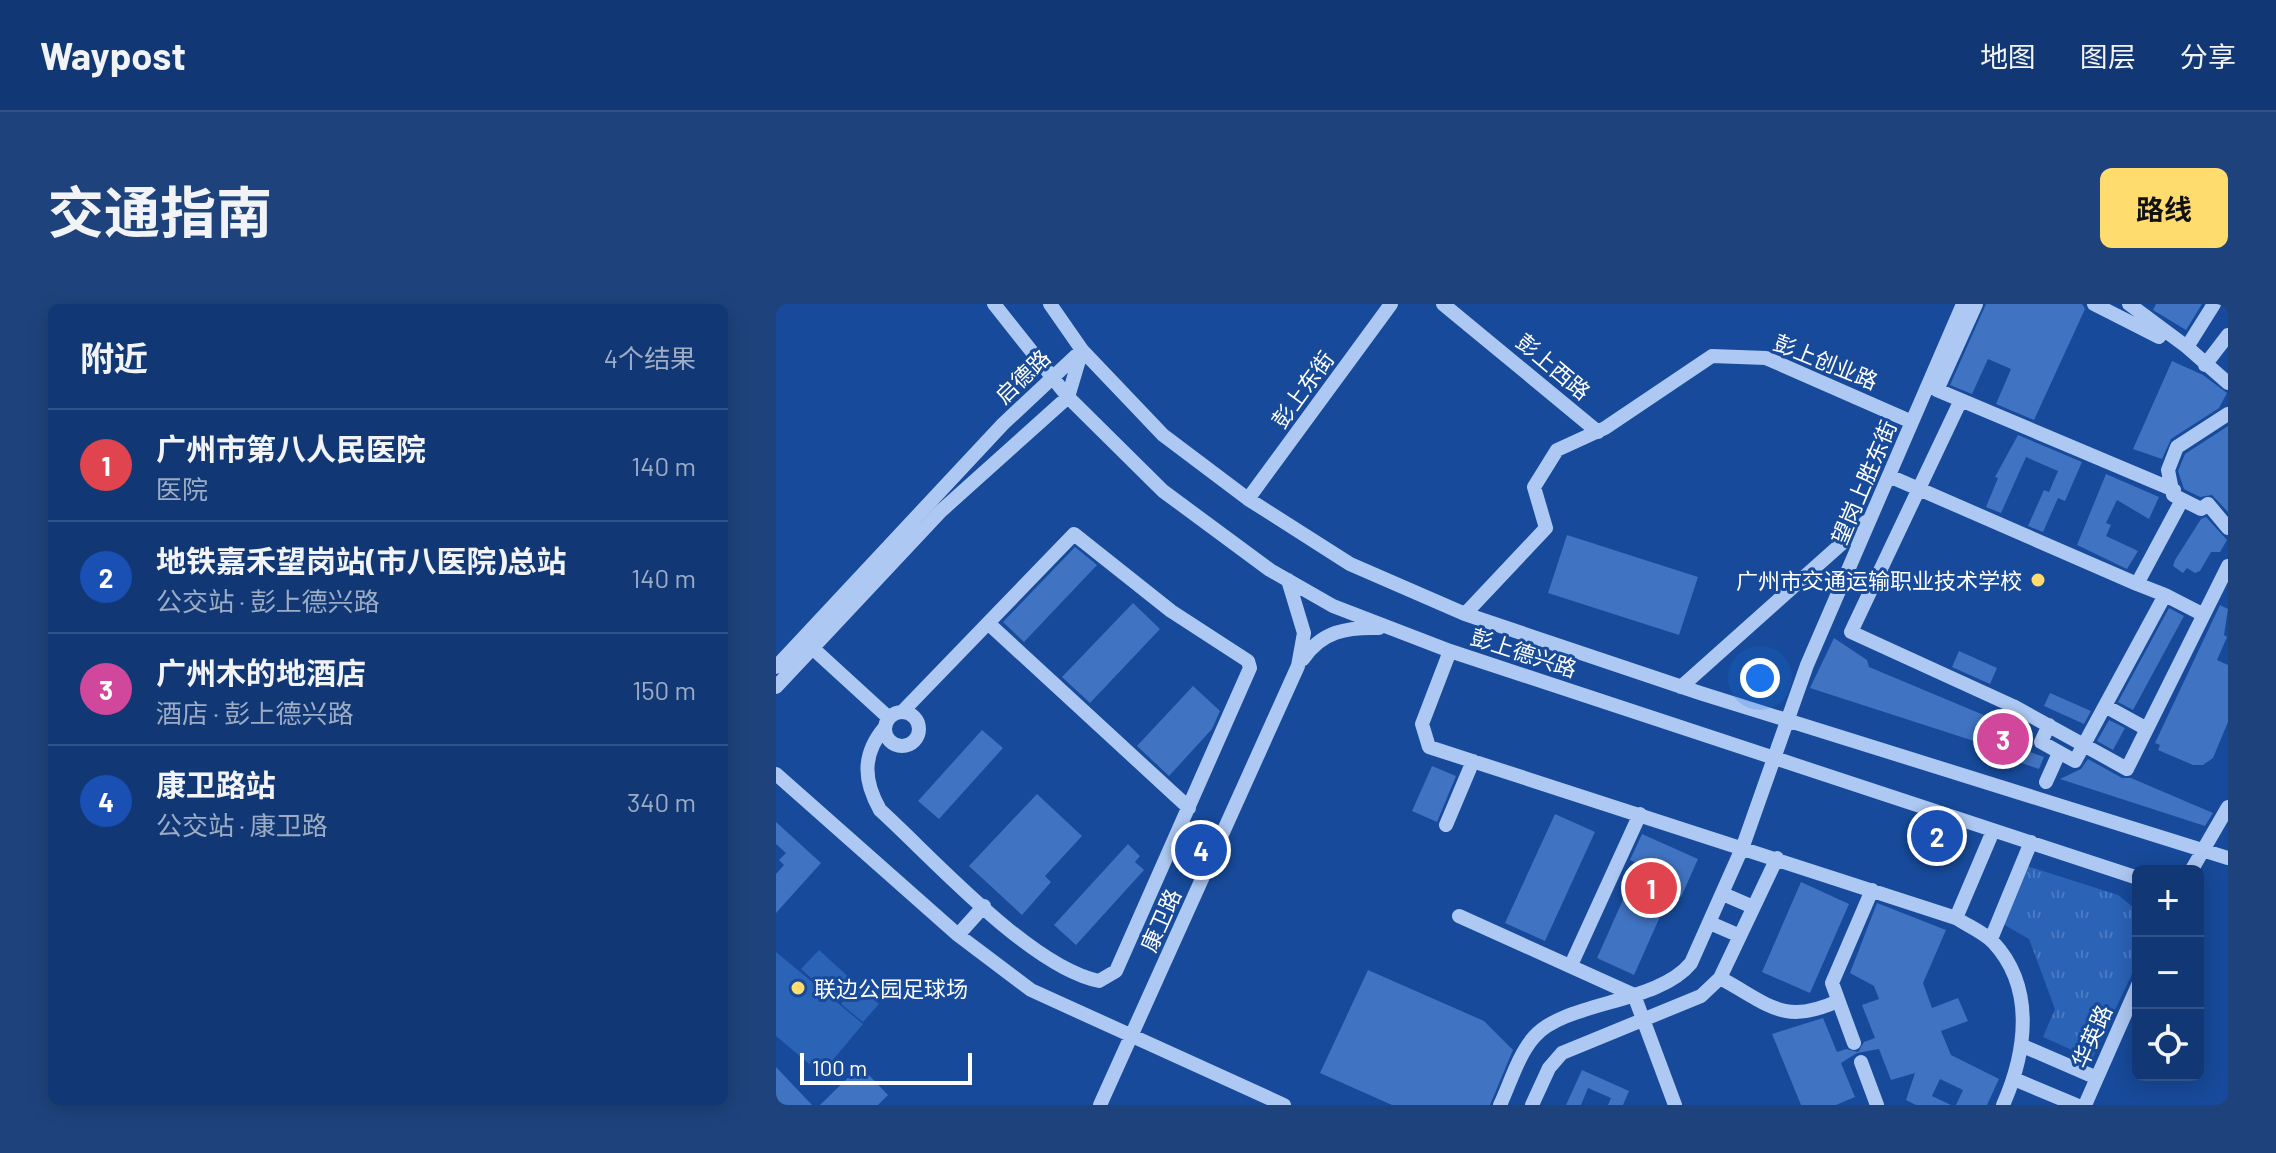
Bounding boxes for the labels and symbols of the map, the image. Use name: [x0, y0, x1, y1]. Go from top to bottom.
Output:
street label: 彭上西路: [1512, 328, 1596, 404]
street label: 彭上创业路: [1770, 328, 1882, 394]
street label: 启德路: [989, 344, 1055, 408]
street label: 彭上东街: [1266, 346, 1338, 432]
street label: 望岗上胜东街: [1825, 416, 1901, 548]
place label: 广州市交通运输职业技术学校: [1736, 567, 2022, 593]
marker: 广州市交通运输职业技术学校: [2029, 571, 2047, 589]
street label: 彭上德兴路: [1468, 623, 1580, 681]
your location: [1740, 658, 1780, 698]
pin: 3: [1977, 709, 2029, 769]
pin: 2: [1911, 806, 1963, 866]
pin: 4: [1175, 820, 1227, 880]
pin: 1: [1625, 858, 1677, 918]
street label: 康卫路: [1135, 885, 1185, 955]
place label: 联边公园足球场: [814, 975, 968, 1001]
marker: 联边公园足球场: [789, 979, 807, 997]
street label: 华英路: [2066, 1001, 2116, 1071]
scale bar: [800, 1049, 972, 1085]

